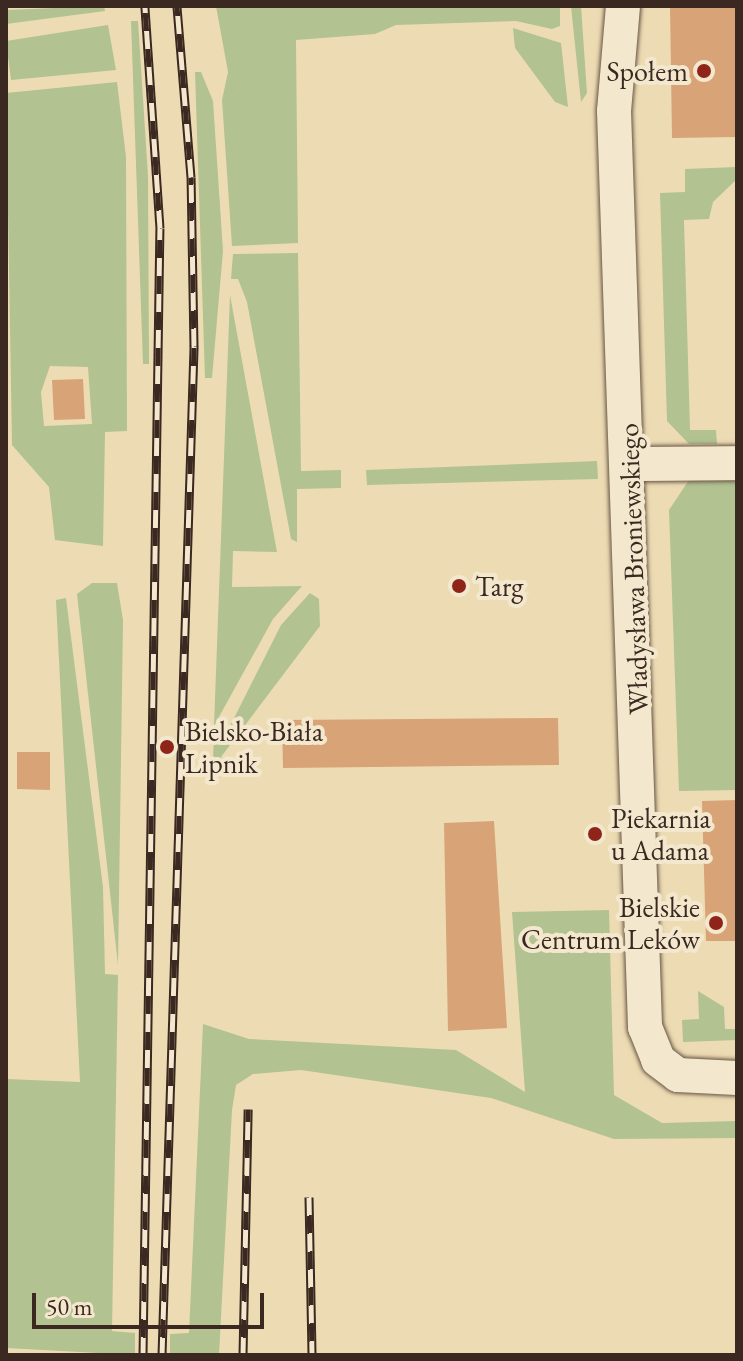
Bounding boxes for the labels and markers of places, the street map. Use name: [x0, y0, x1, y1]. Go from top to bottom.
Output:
place label: Społem: [606, 54, 688, 88]
marker: Społem: [695, 62, 713, 80]
place label: Targ: [475, 569, 524, 603]
marker: Targ: [450, 577, 468, 595]
place label: Bielsko-Biała Lipnik: [185, 714, 323, 780]
marker: Bielsko-Biała Lipnik: [156, 736, 178, 758]
place label: Piekarnia u Adama: [611, 801, 711, 867]
marker: Piekarnia u Adama: [586, 825, 604, 843]
place label: Bielskie Centrum Leków: [521, 890, 700, 956]
marker: Bielskie Centrum Leków: [707, 914, 725, 932]

